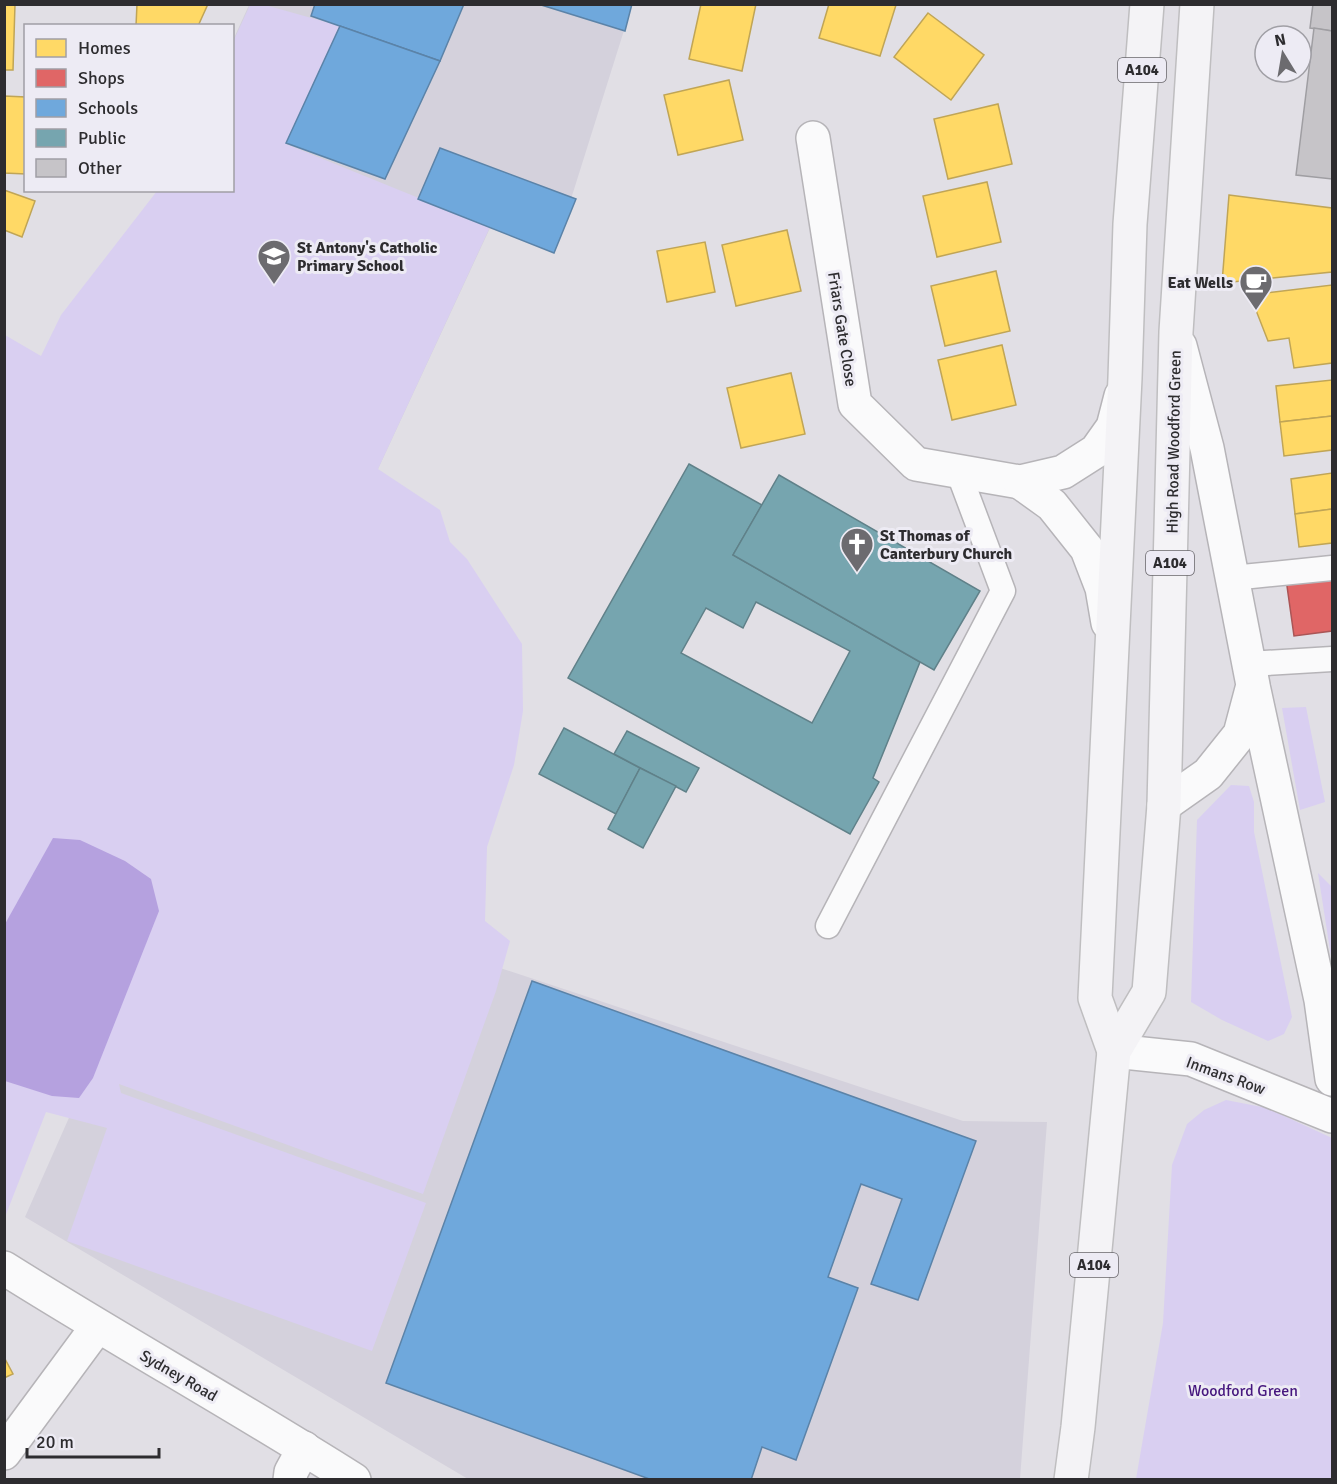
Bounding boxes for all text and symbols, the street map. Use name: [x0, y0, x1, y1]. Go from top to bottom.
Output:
legend: [24, 24, 234, 192]
north arrow: [1253, 24, 1313, 84]
text: N: [1273, 29, 1288, 51]
text: Homes: [78, 37, 131, 59]
road number: A104: [1118, 58, 1166, 82]
text: Shops: [78, 67, 125, 89]
text: Schools: [78, 97, 138, 119]
text: Public: [78, 127, 126, 149]
text: Other: [78, 157, 122, 179]
school or university icon: St Antony's Catholic Primary School: [256, 238, 292, 285]
place label: St Antony's Catholic Primary School: [297, 238, 438, 276]
cafe icon: Eat Wells: [1238, 264, 1274, 311]
street label: Friars Gate Close: [823, 270, 861, 388]
place label: Eat Wells: [1168, 273, 1233, 293]
street label: High Road Woodford Green: [1162, 350, 1186, 534]
church icon: St Thomas of Canterbury Church: [839, 526, 875, 573]
place label: St Thomas of Canterbury Church: [880, 526, 1012, 564]
road number: A104: [1146, 551, 1194, 575]
street label: Inmans Row: [1183, 1052, 1268, 1100]
road number: A104: [1070, 1253, 1118, 1277]
street label: Sydney Road: [136, 1346, 221, 1406]
park label: Woodford Green: [1188, 1381, 1298, 1401]
scale bar: [27, 1421, 159, 1459]
text: 20 m: [36, 1431, 74, 1453]

